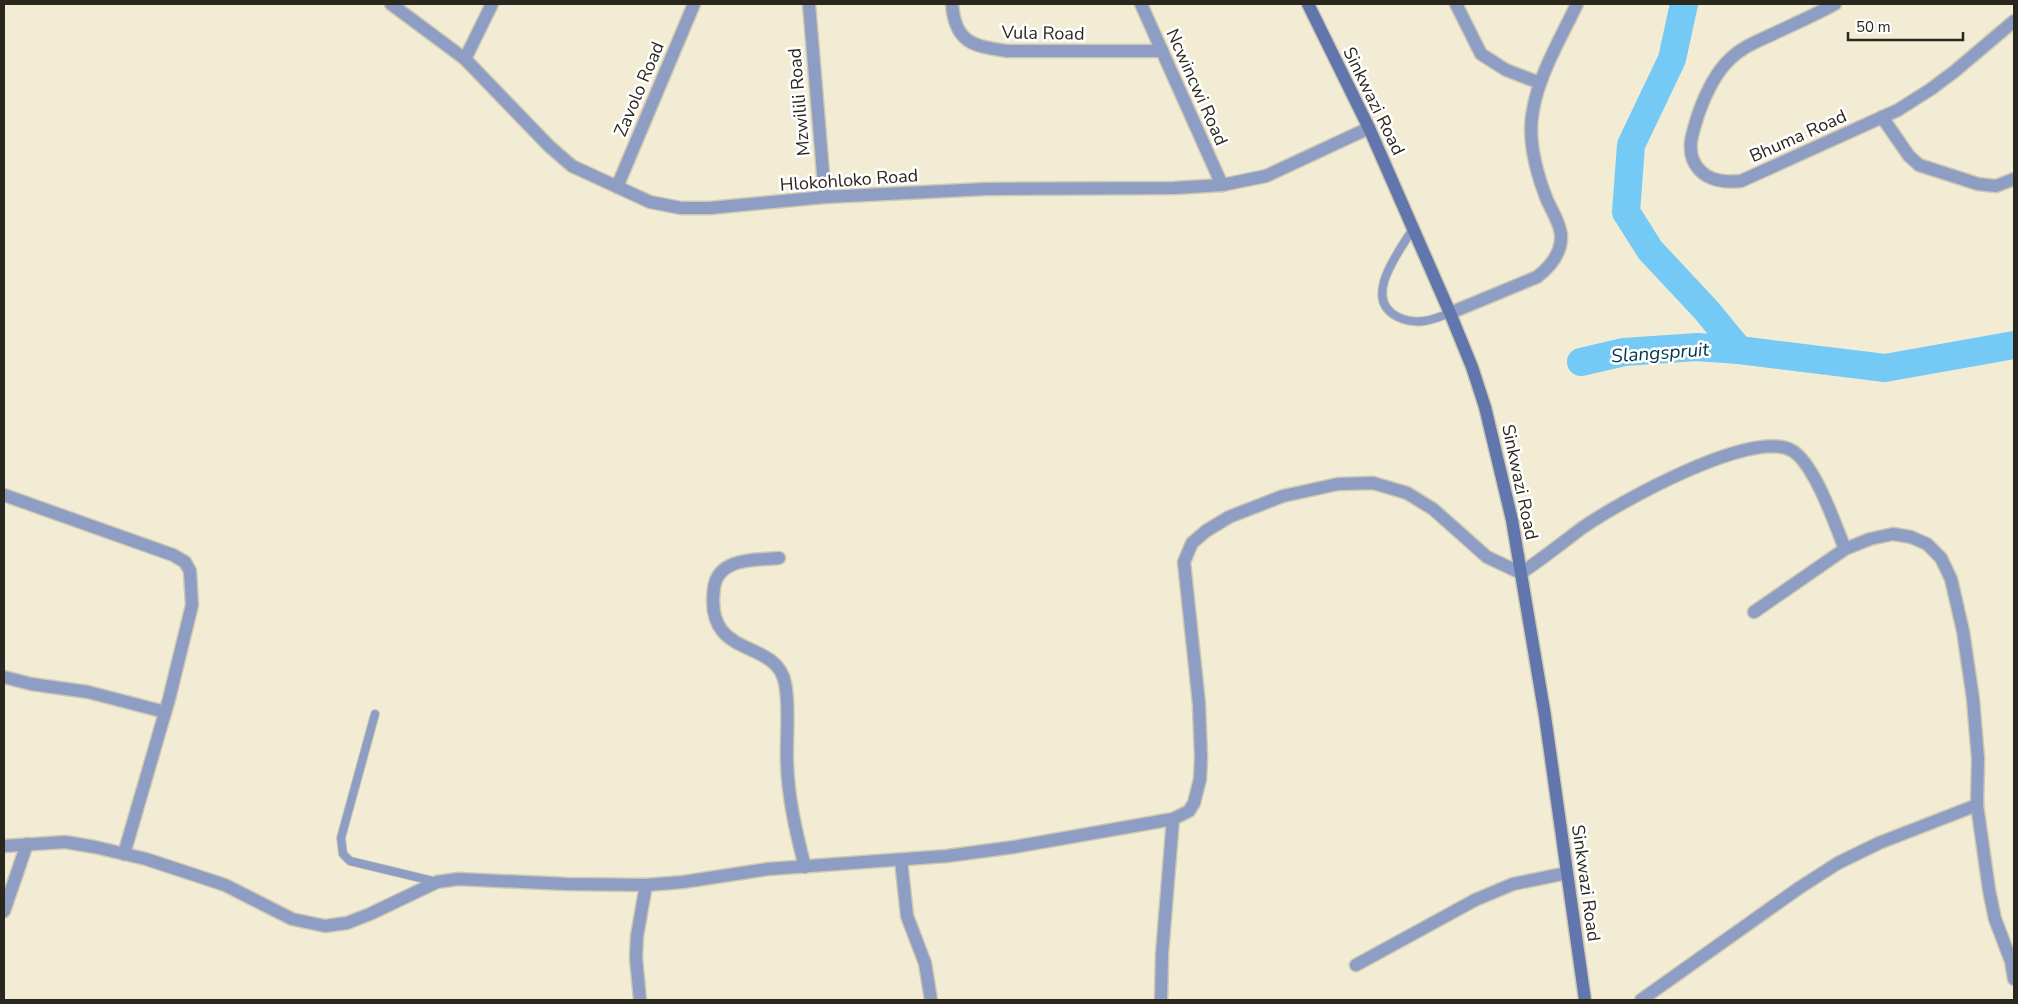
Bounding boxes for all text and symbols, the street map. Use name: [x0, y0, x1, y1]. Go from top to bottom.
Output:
scale bar: [1848, 10, 1963, 42]
text: 50 m: [1856, 17, 1891, 37]
street label: Vula Road: [1000, 20, 1085, 46]
street label: Ncwincwi Road: [1161, 25, 1233, 149]
street label: Zavolo Road: [608, 38, 670, 140]
street label: Sinkwazi Road: [1337, 43, 1411, 159]
street label: Mzwilili Road: [782, 47, 816, 157]
street label: Bhuma Road: [1746, 104, 1850, 168]
street label: Hlokohloko Road: [779, 163, 919, 197]
water label: Slangspruit: [1610, 337, 1711, 369]
street label: Sinkwazi Road: [1496, 422, 1544, 542]
street label: Sinkwazi Road: [1566, 823, 1606, 943]

